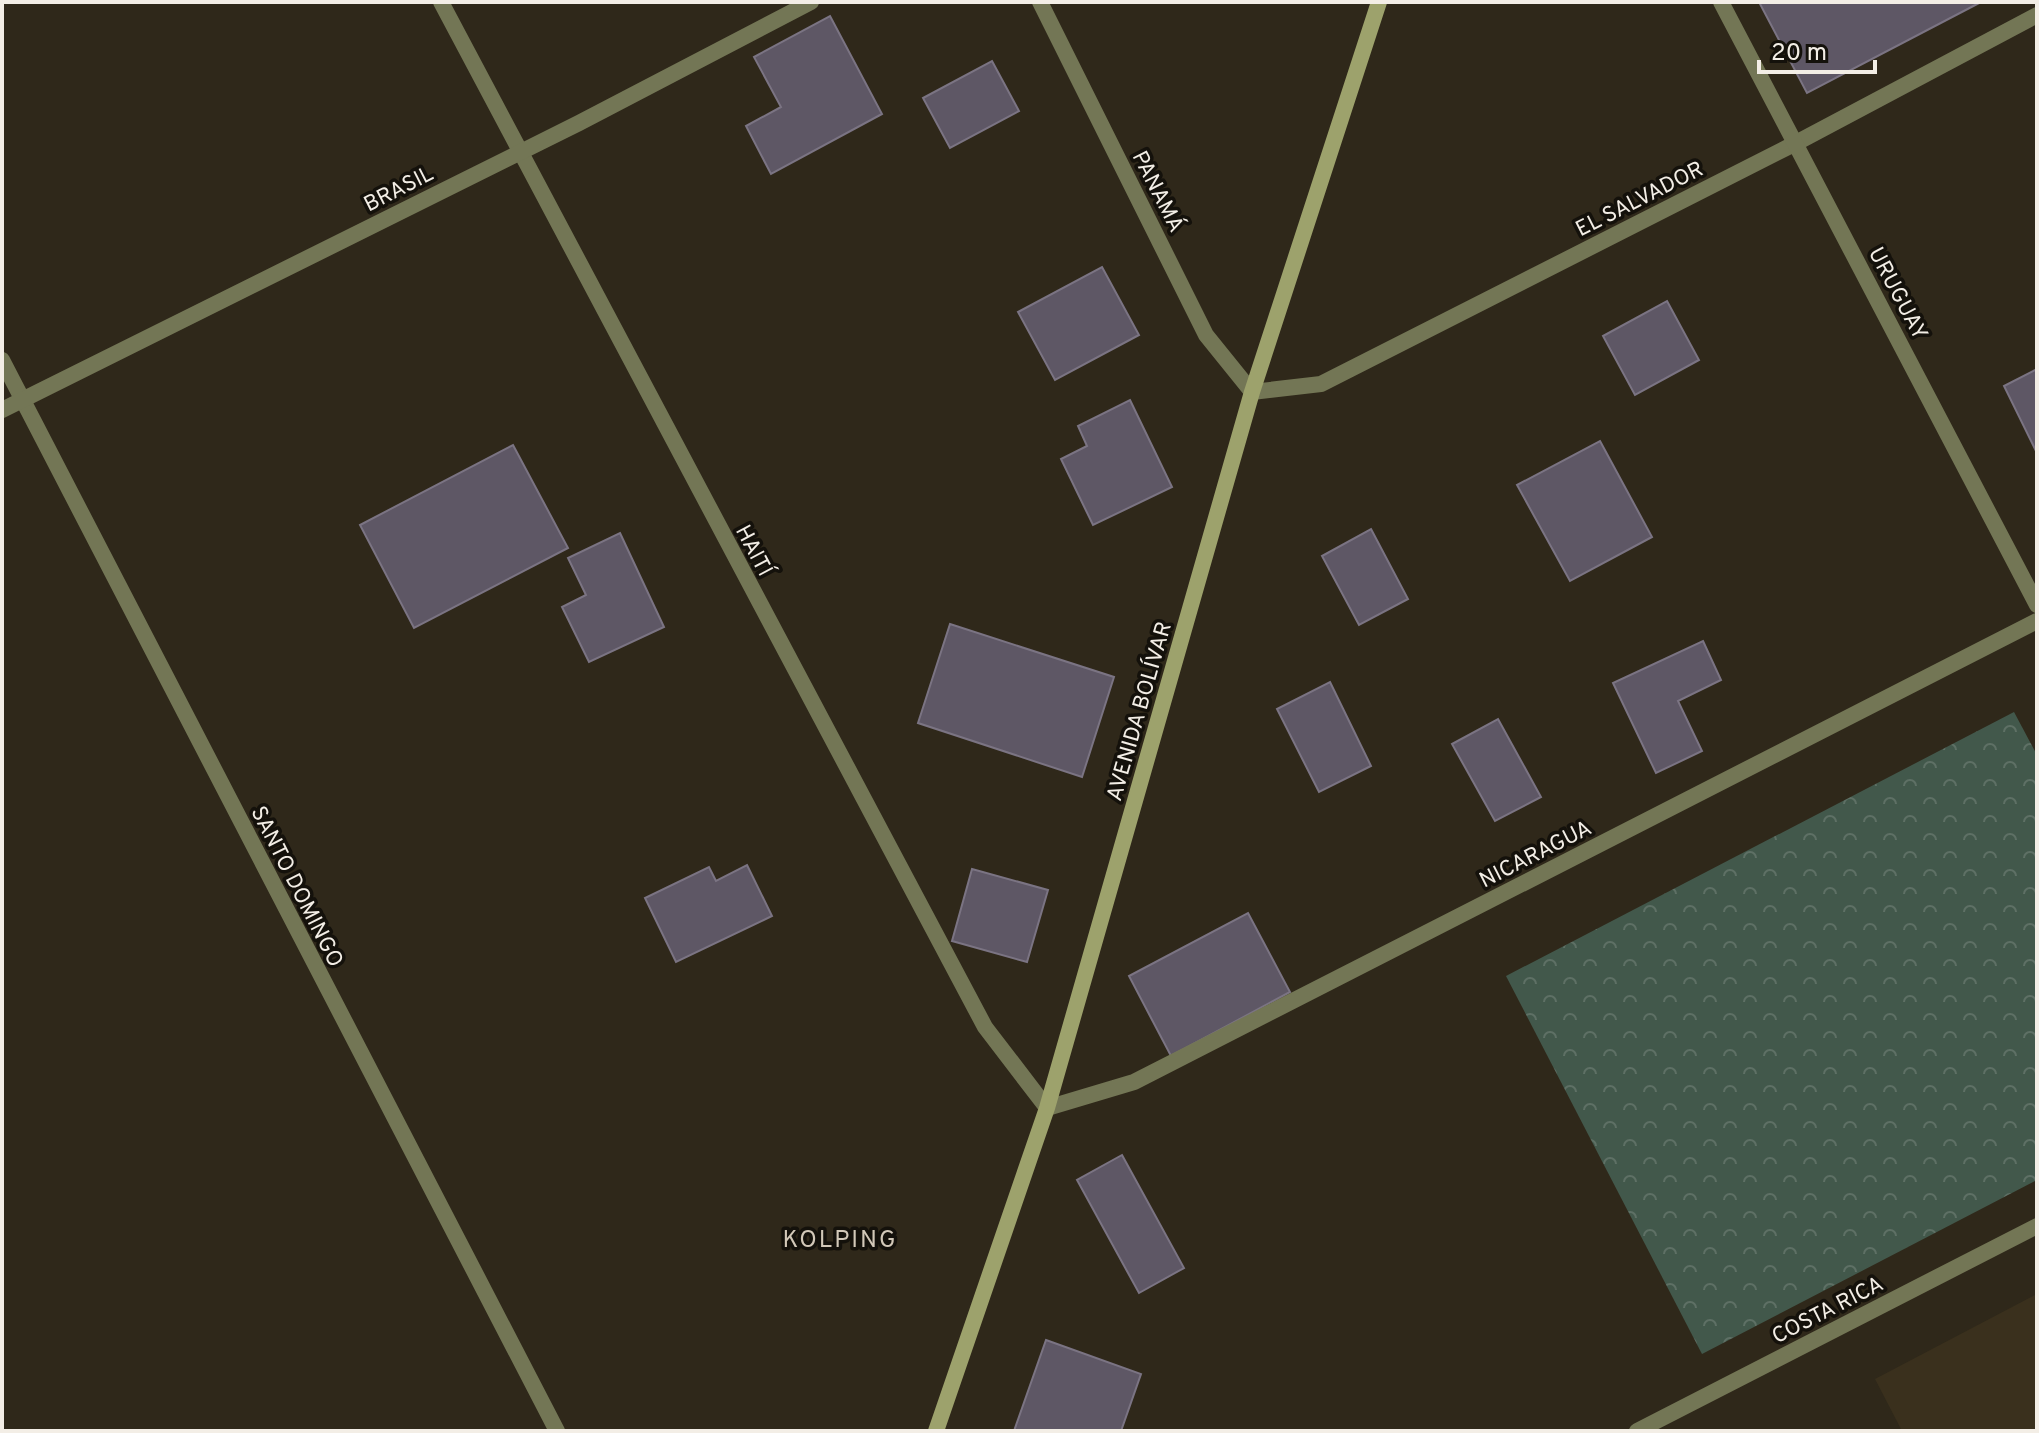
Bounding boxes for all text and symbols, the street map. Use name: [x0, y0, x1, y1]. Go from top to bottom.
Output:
scale bar: [1759, 24, 1875, 74]
text: 20 m: [1771, 39, 1827, 69]
street label: PANAMÁ: [1125, 146, 1191, 237]
street label: EL SALVADOR: [1572, 156, 1709, 244]
street label: BRASIL: [360, 161, 438, 219]
street label: URUGUAY: [1861, 243, 1932, 345]
street label: HAITÍ: [728, 520, 780, 583]
street label: AVENIDA BOLÍVAR: [1100, 618, 1179, 804]
street label: SANTO DOMINGO: [244, 802, 348, 972]
street label: NICARAGUA: [1475, 815, 1597, 895]
district label: KOLPING: [782, 1226, 898, 1256]
street label: COSTA RICA: [1768, 1272, 1889, 1351]

